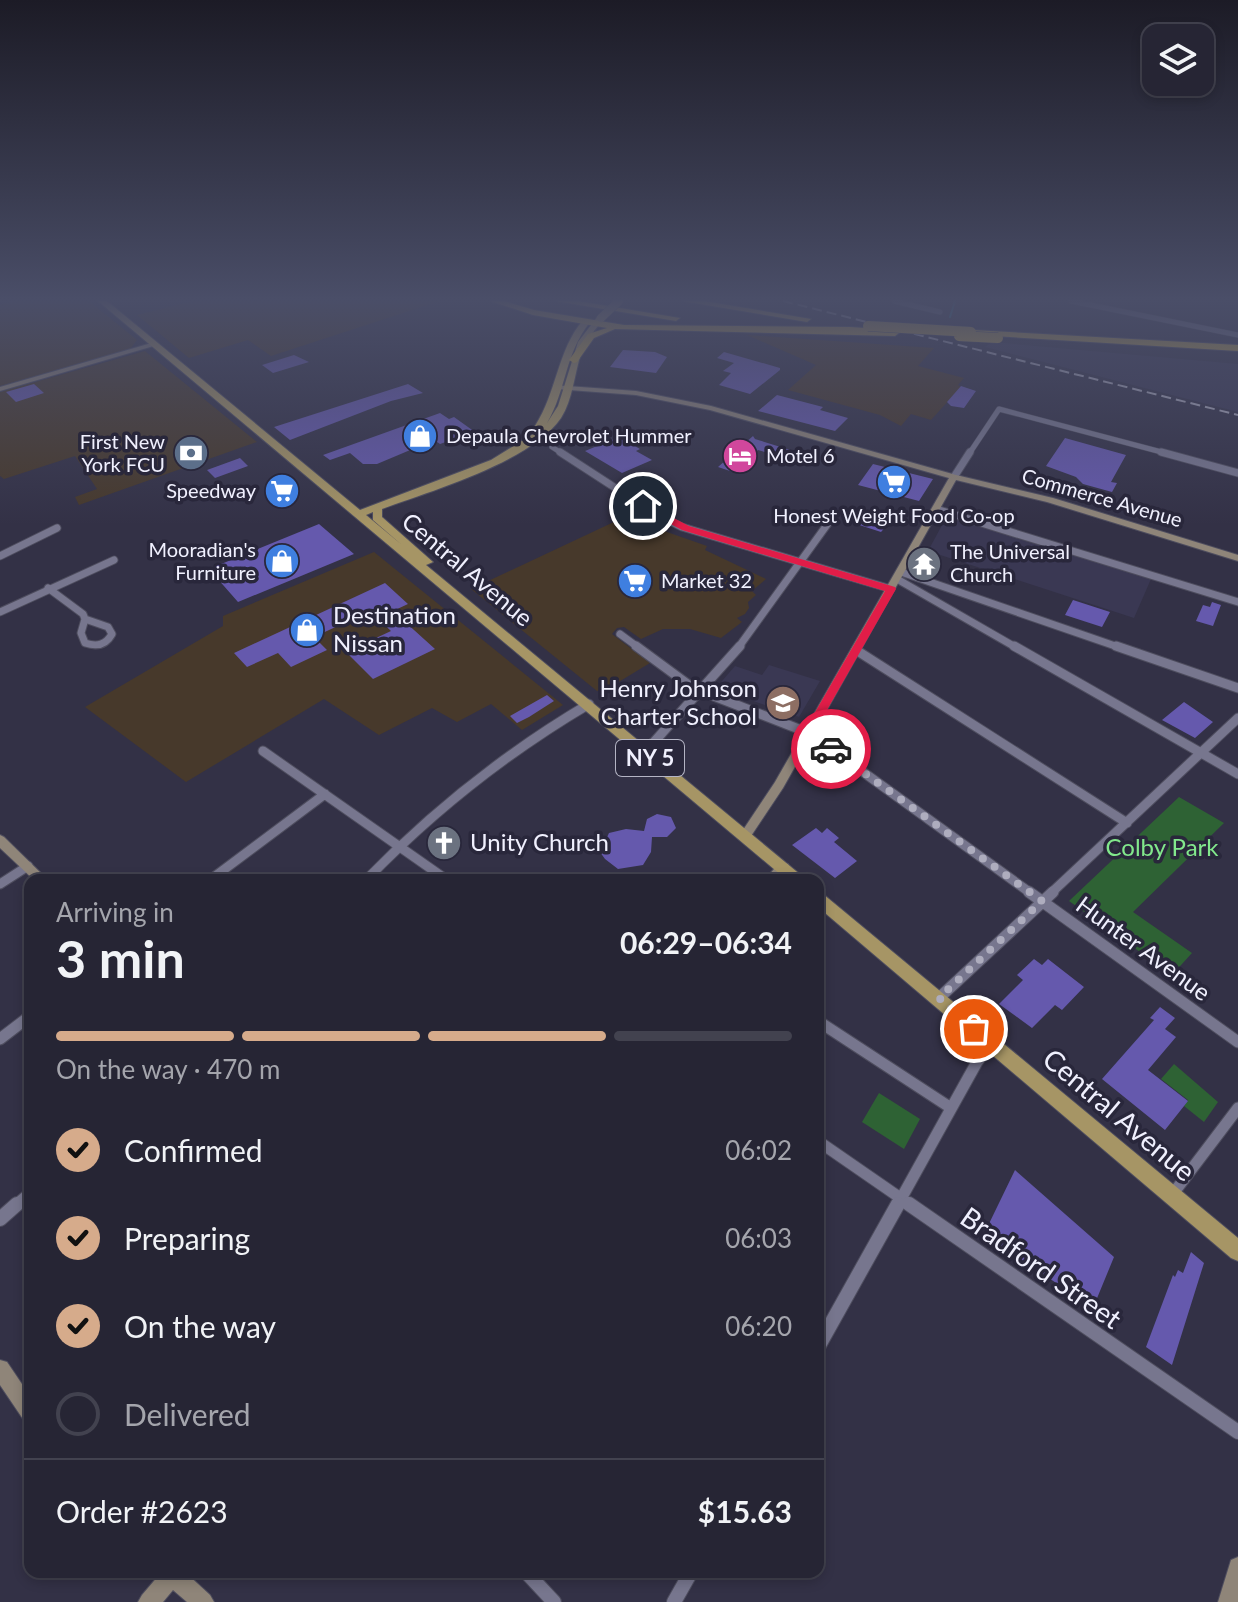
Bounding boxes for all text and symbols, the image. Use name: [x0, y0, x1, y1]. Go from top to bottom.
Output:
map controls: [1142, 24, 1214, 96]
button: layers: [1142, 24, 1214, 96]
shop icon: Depaula Chevrolet Hummer: [401, 417, 439, 455]
place label: Depaula Chevrolet Hummer: [446, 423, 692, 447]
place label: First New York FCU: [80, 429, 165, 476]
bank icon: First New York FCU: [172, 434, 210, 472]
hotel icon: Motel 6: [721, 437, 759, 475]
place label: Motel 6: [766, 443, 835, 467]
supermarket icon: Honest Weight Food Co-op: [875, 463, 913, 501]
street label: Commerce Avenue: [1019, 463, 1185, 531]
supermarket icon: Speedway: [263, 472, 301, 510]
pin: [609, 472, 677, 540]
place label: Speedway: [166, 478, 257, 502]
icon: home: [621, 484, 665, 528]
place label: Honest Weight Food Co-op: [773, 503, 1015, 527]
street label: Central Avenue: [397, 506, 539, 632]
place label: Mooradian's Furniture: [149, 537, 256, 584]
place label: The Universal Church: [950, 539, 1070, 586]
shop icon: Mooradian's Furniture: [263, 542, 301, 580]
temple icon: The Universal Church: [905, 545, 943, 583]
supermarket icon: Market 32: [616, 562, 654, 600]
place label: Market 32: [661, 568, 752, 592]
place label: Destination Nissan: [333, 600, 456, 657]
shop icon: Destination Nissan: [288, 611, 326, 649]
place label: Henry Johnson Charter School: [600, 673, 757, 730]
school or university icon: Henry Johnson Charter School: [764, 684, 802, 722]
courier: [791, 709, 871, 789]
icon: car: [809, 727, 853, 771]
road number: NY 5: [616, 740, 684, 776]
church icon: Unity Church: [425, 824, 463, 862]
place label: Unity Church: [470, 827, 609, 856]
park label: Colby Park: [1105, 832, 1219, 861]
street label: Hunter Avenue: [1071, 889, 1217, 1006]
text: Arriving in: [56, 896, 174, 928]
text: 06:29–06:34: [620, 924, 792, 960]
text: 3 min: [56, 927, 185, 989]
pin: [940, 995, 1008, 1063]
icon: bag: [952, 1007, 996, 1051]
street label: Central Avenue: [1037, 1041, 1203, 1188]
text: On the way · 470 m: [56, 1053, 280, 1085]
icon: check: [56, 1128, 100, 1172]
text: Confirmed: [124, 1132, 263, 1168]
text: 06:02: [725, 1134, 792, 1166]
street label: Bradford Street: [954, 1199, 1129, 1335]
icon: check: [56, 1216, 100, 1260]
text: Preparing: [124, 1220, 250, 1256]
text: 06:03: [725, 1222, 792, 1254]
icon: check: [56, 1304, 100, 1348]
text: On the way: [124, 1308, 276, 1344]
text: 06:20: [725, 1310, 792, 1342]
text: Delivered: [124, 1396, 251, 1432]
text: Order #2623: [56, 1493, 228, 1529]
text: $15.63: [698, 1493, 792, 1529]

